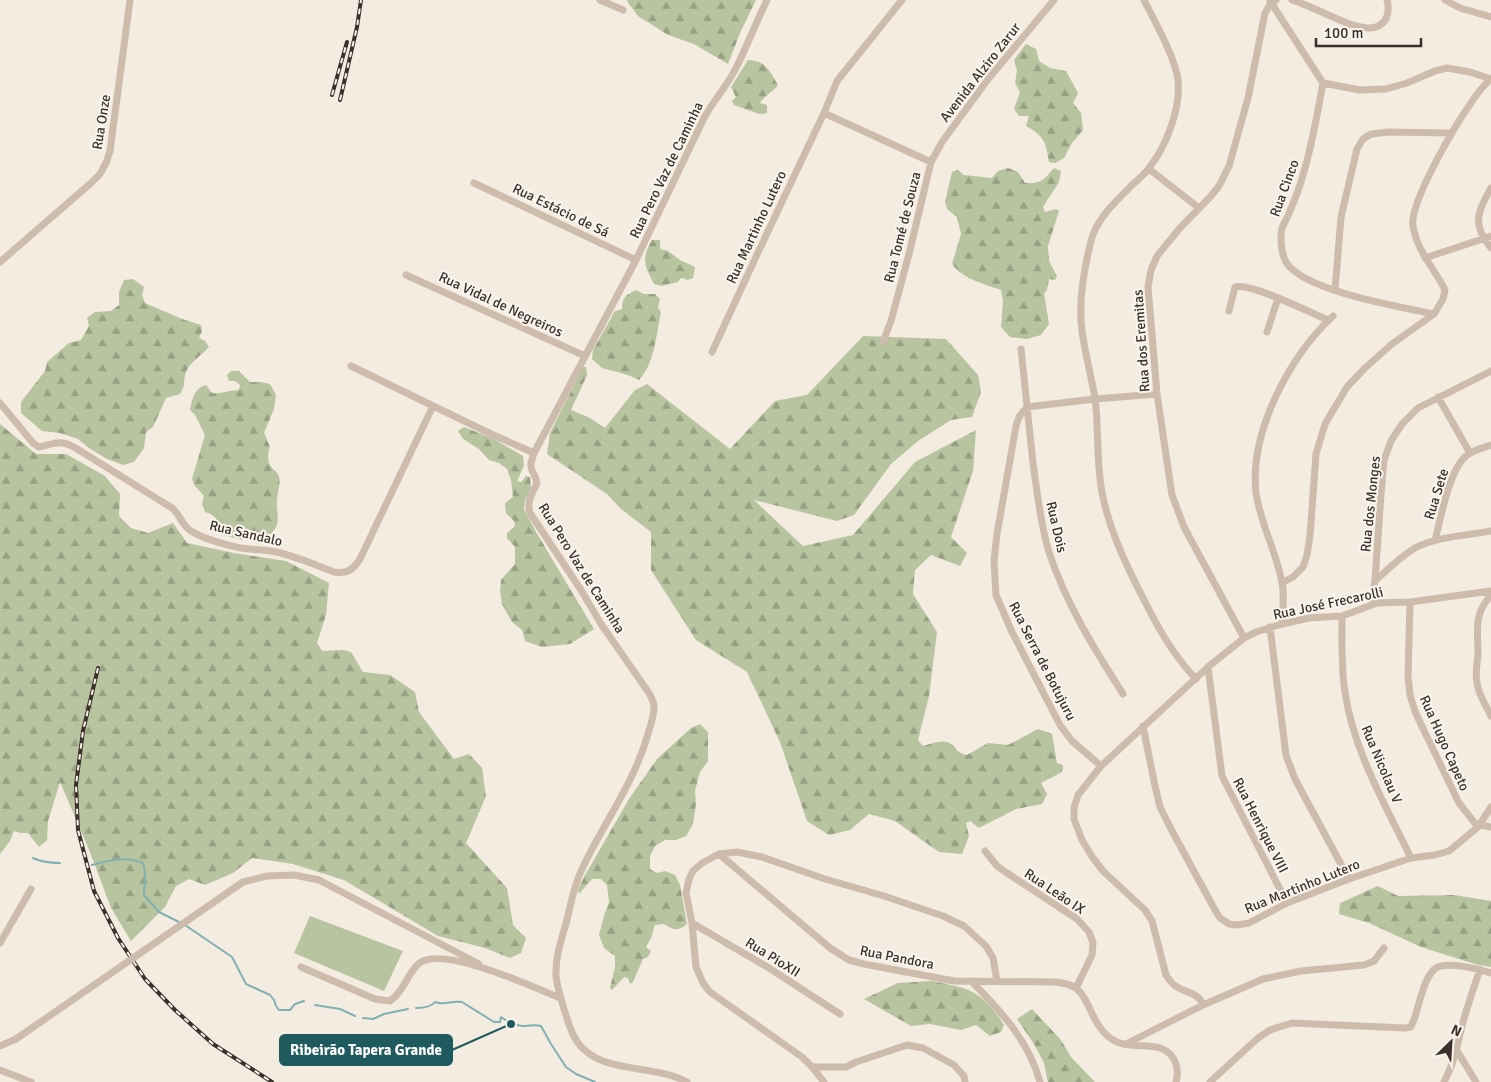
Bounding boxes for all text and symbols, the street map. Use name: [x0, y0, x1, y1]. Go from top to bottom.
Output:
scale bar: [1316, 15, 1421, 47]
street label: Avenida Alziro Zarur: [936, 19, 1025, 125]
text: 100 m: [1324, 24, 1364, 42]
street label: Rua Onze: [89, 93, 114, 151]
street label: Rua Pero Vaz de Caminha: [626, 99, 707, 241]
street label: Rua Cinco: [1266, 157, 1303, 219]
street label: Rua Martinho Lutero: [723, 168, 790, 286]
street label: Rua Tomé de Souza: [880, 170, 924, 284]
street label: Rua Estácio de Sá: [510, 180, 612, 241]
street label: Rua Vidal de Negreiros: [436, 268, 566, 341]
street label: Rua dos Eremitas: [1129, 289, 1154, 393]
street label: Rua dos Monges: [1357, 455, 1384, 553]
street label: Rua Sete: [1421, 467, 1452, 522]
street label: Rua Pero Vaz de Caminha: [535, 500, 629, 636]
street label: Rua Dois: [1042, 500, 1071, 554]
street label: Rua Sandalo: [208, 517, 284, 550]
street label: Rua José Frecarolli: [1271, 584, 1385, 623]
street label: Rua Serra de Botujuru: [1005, 599, 1080, 723]
street label: Rua Hugo Capeto: [1416, 693, 1473, 794]
street label: Rua Nicolau V: [1357, 723, 1406, 806]
street label: Rua Henrique VIII: [1229, 775, 1292, 876]
street label: Rua Martinho Lutero: [1242, 856, 1362, 917]
street label: Rua Leão IX: [1021, 865, 1088, 918]
street label: Rua PioXII: [742, 934, 803, 981]
street label: Rua Pandora: [858, 942, 935, 973]
north arrow: [1426, 1017, 1476, 1067]
text: N: [1448, 1021, 1464, 1040]
callout: Ribeirão Tapera Grande: [280, 1035, 452, 1065]
text: Ribeirão Tapera Grande: [290, 1041, 442, 1059]

